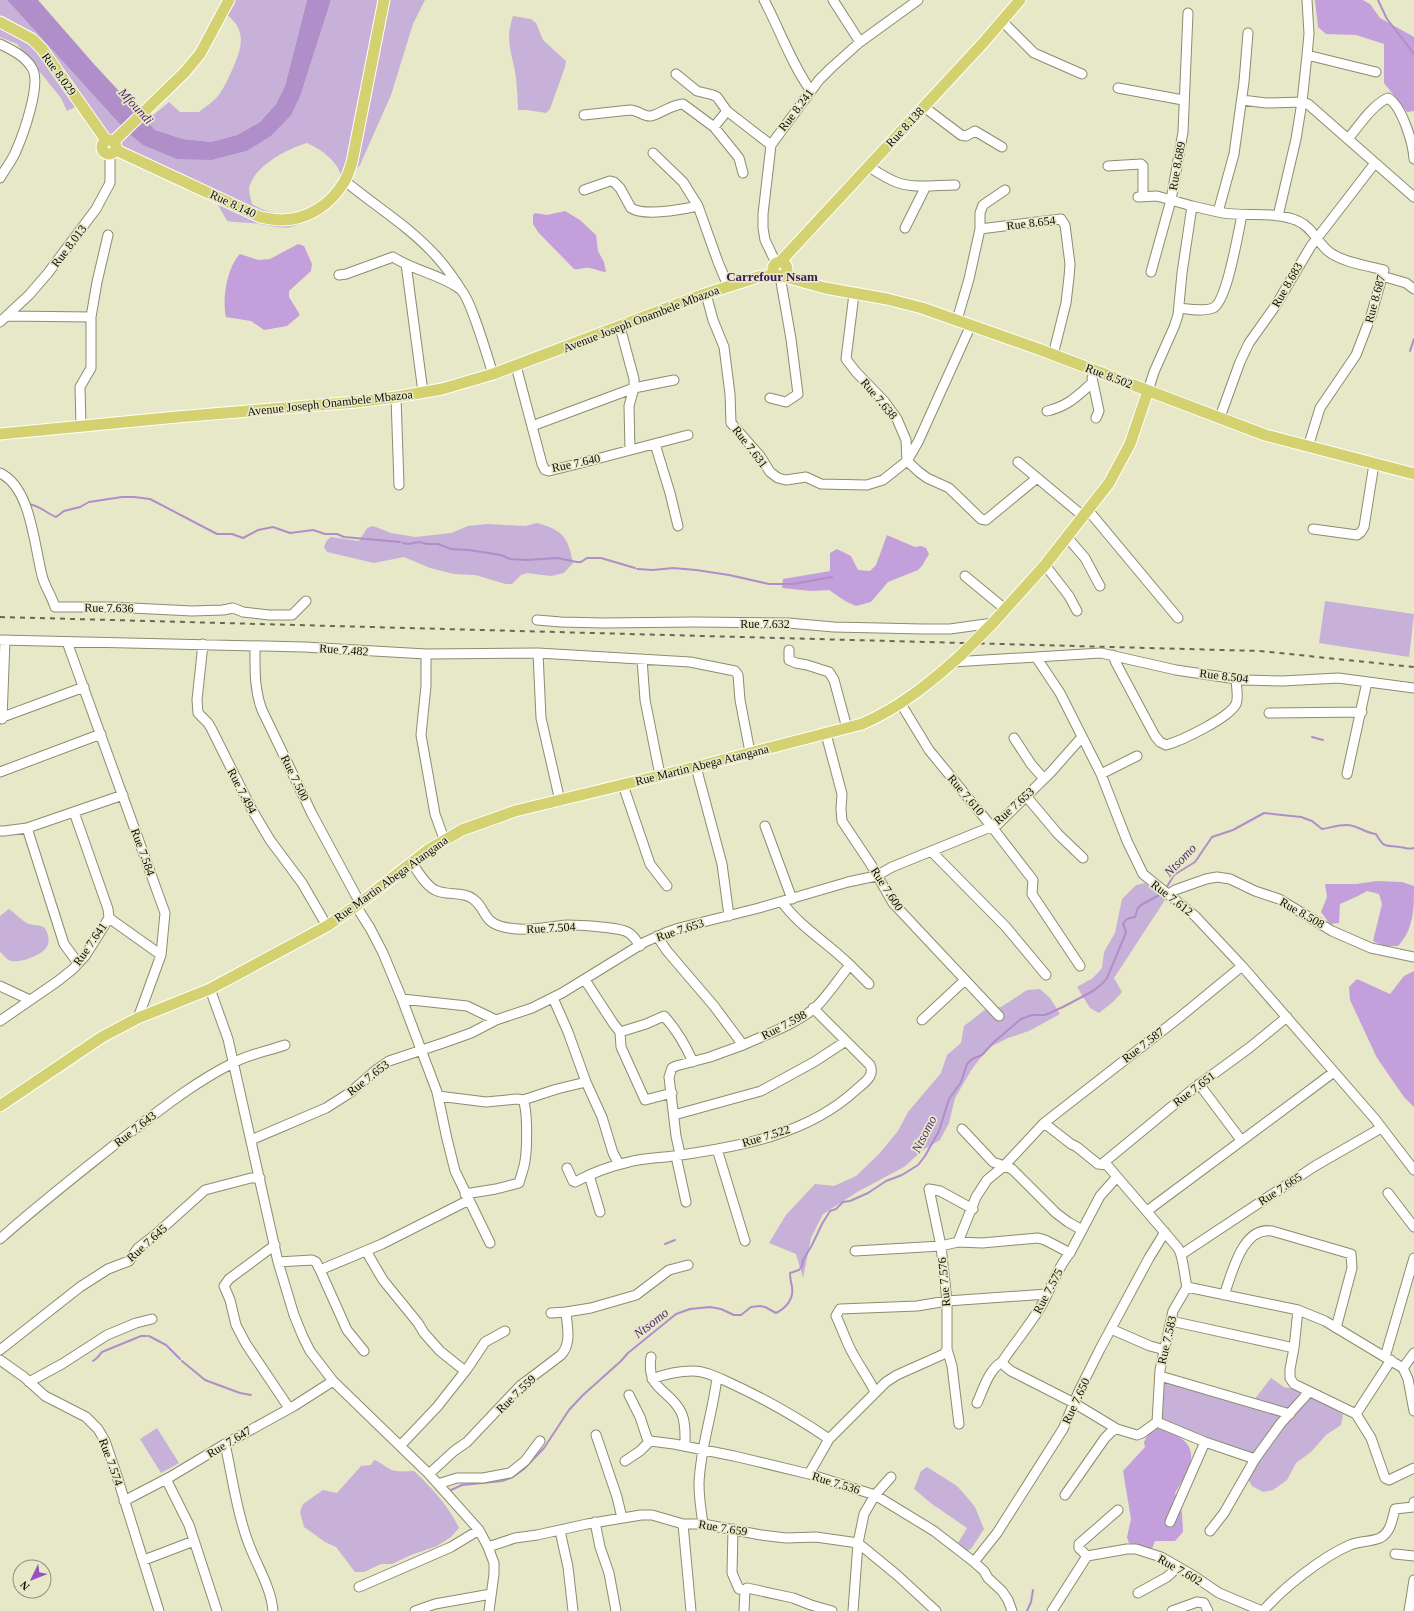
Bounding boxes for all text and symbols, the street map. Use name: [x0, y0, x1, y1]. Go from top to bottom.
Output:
street label: Rue 8.029: [39, 50, 79, 98]
water label: Mfoundi: [115, 84, 157, 128]
street label: Rue 8.241: [776, 86, 816, 134]
street label: Rue 8.138: [883, 104, 927, 150]
street label: Rue 8.689: [1166, 140, 1188, 192]
street label: Rue 8.140: [208, 187, 258, 221]
street label: Rue 8.654: [1006, 213, 1056, 233]
street label: Rue 8.013: [49, 222, 89, 270]
street label: Rue 8.683: [1269, 260, 1305, 310]
district label: Carrefour Nsam: [726, 269, 818, 284]
street label: Rue 8.687: [1362, 273, 1388, 325]
street label: Avenue Joseph Onambele Mbazoa: [561, 282, 722, 355]
street label: Rue 8.502: [1083, 361, 1135, 391]
street label: Rue 7.638: [858, 376, 900, 422]
street label: Avenue Joseph Onambele Mbazoa: [247, 387, 414, 419]
street label: Rue 7.631: [729, 423, 771, 471]
street label: Rue 7.640: [550, 451, 602, 475]
street label: Rue 7.636: [84, 601, 134, 615]
street label: Rue 7.632: [740, 617, 790, 631]
street label: Rue 7.482: [319, 641, 369, 659]
street label: Rue 8.504: [1199, 666, 1249, 686]
street label: Rue Martin Abega Atangana: [634, 741, 771, 788]
street label: Rue 7.500: [278, 753, 312, 803]
street label: Rue 7.494: [224, 766, 260, 816]
street label: Rue 7.610: [945, 772, 987, 818]
street label: Rue 7.653: [991, 784, 1037, 828]
street label: Rue 7.584: [128, 826, 158, 878]
street label: Rue Martin Abega Atangana: [331, 833, 451, 925]
water label: Ntsomo: [1160, 840, 1200, 880]
street label: Rue 7.600: [868, 864, 906, 914]
street label: Rue 7.612: [1148, 877, 1196, 919]
street label: Rue 8.508: [1277, 895, 1327, 931]
street label: Rue 7.653: [654, 916, 706, 944]
street label: Rue 7.641: [70, 920, 110, 968]
street label: Rue 7.504: [526, 920, 576, 936]
street label: Rue 7.598: [759, 1007, 809, 1043]
street label: Rue 7.587: [1119, 1024, 1167, 1066]
street label: Rue 7.653: [344, 1057, 392, 1099]
street label: Rue 7.651: [1170, 1069, 1218, 1109]
street label: Rue 7.643: [111, 1108, 159, 1150]
water label: Ntsomo: [908, 1112, 940, 1156]
street label: Rue 7.522: [740, 1122, 792, 1150]
street label: Rue 7.665: [1255, 1170, 1305, 1208]
street label: Rue 7.645: [124, 1221, 170, 1265]
street label: Rue 7.576: [935, 1257, 953, 1307]
street label: Rue 7.575: [1030, 1266, 1066, 1316]
water label: Ntsomo: [630, 1305, 672, 1342]
street label: Rue 7.583: [1155, 1314, 1179, 1366]
street label: Rue 7.559: [493, 1372, 539, 1416]
street label: Rue 7.650: [1059, 1376, 1093, 1426]
street label: Rue 7.647: [204, 1423, 254, 1461]
street label: Rue 7.574: [96, 1436, 126, 1488]
street label: Rue 7.536: [810, 1469, 862, 1497]
street label: Rue 7.659: [698, 1517, 748, 1539]
street label: Rue 7.602: [1155, 1552, 1205, 1588]
north arrow: [12, 1559, 52, 1599]
text: N: [18, 1579, 32, 1593]

